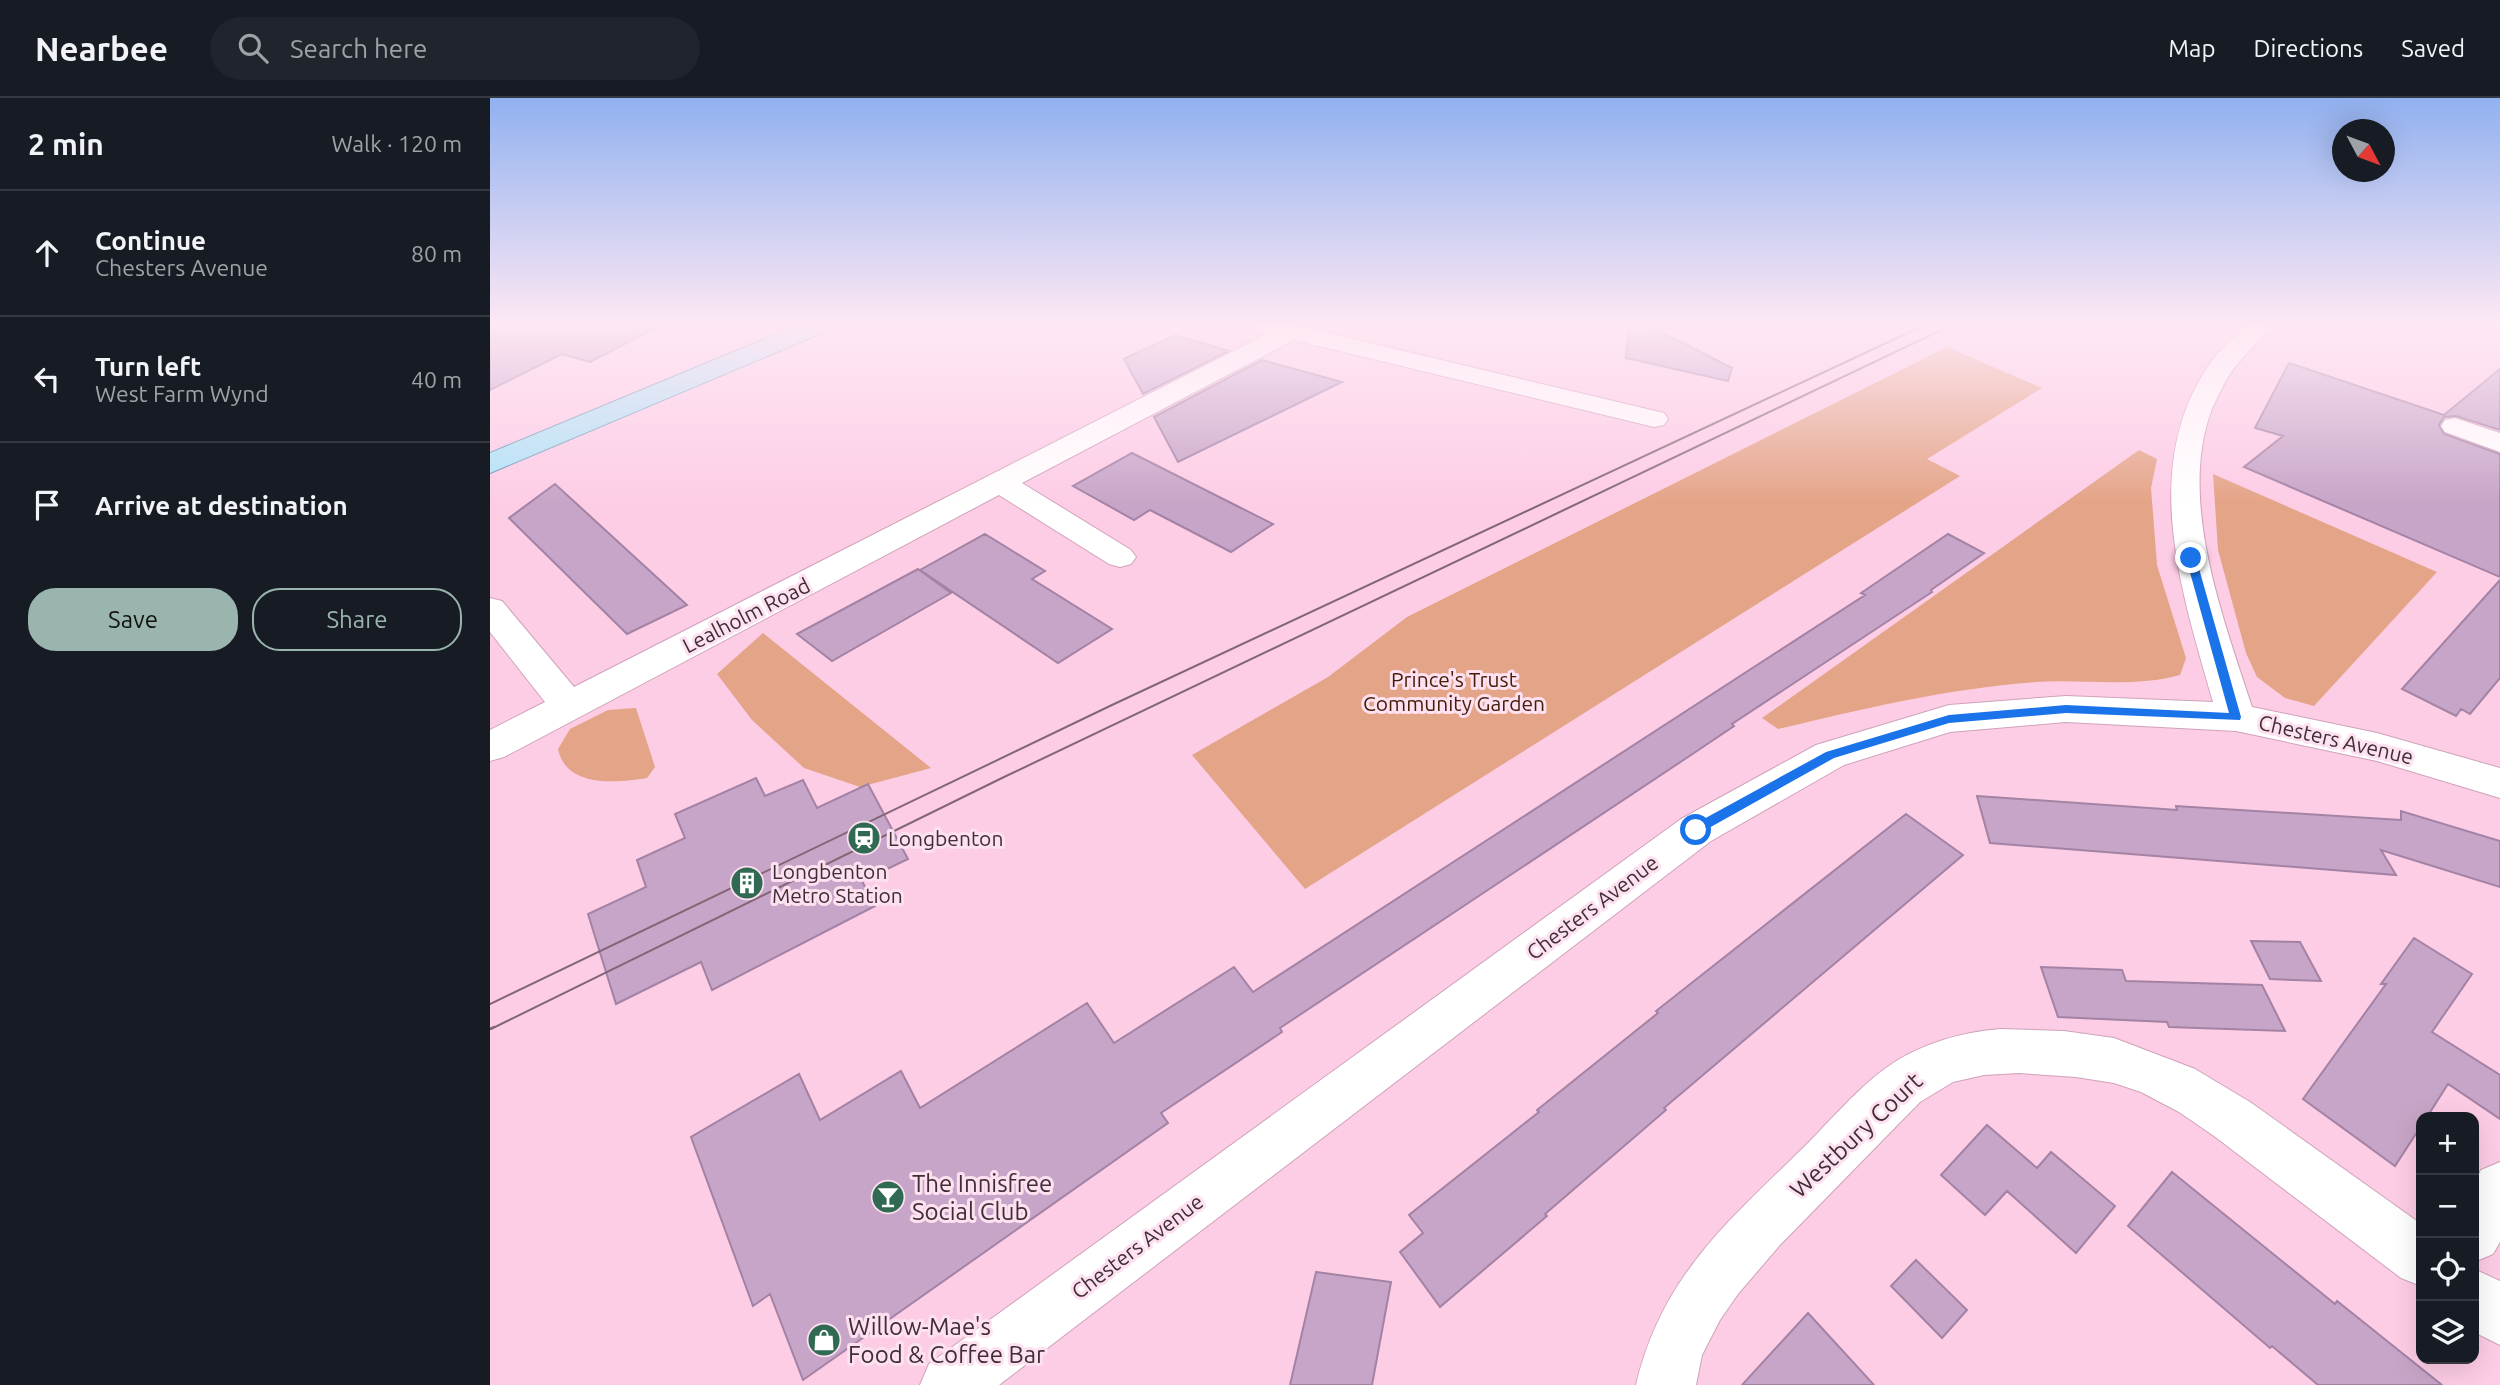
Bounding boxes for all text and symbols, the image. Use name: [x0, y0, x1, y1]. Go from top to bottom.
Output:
search box: [210, 17, 700, 80]
icon: search: [234, 29, 272, 67]
text: Nearbee: [35, 30, 168, 67]
text: Search here: [290, 34, 427, 63]
text: Map: [2168, 35, 2215, 62]
text: Directions: [2253, 35, 2363, 62]
text: Saved: [2401, 35, 2465, 62]
north arrow: [2332, 119, 2395, 182]
text: 2 min: [28, 127, 104, 161]
text: Walk · 120 m: [331, 131, 462, 156]
text: Continue: [95, 226, 206, 255]
icon: ahead: [28, 234, 66, 272]
text: 80 m: [411, 241, 462, 266]
text: Chesters Avenue: [95, 255, 268, 280]
text: Turn left: [95, 352, 201, 381]
icon: left: [28, 360, 66, 398]
text: 40 m: [411, 367, 462, 392]
text: West Farm Wynd: [95, 381, 269, 406]
icon: arrive: [28, 486, 66, 524]
text: Arrive at destination: [95, 491, 348, 520]
route end: [2175, 542, 2206, 573]
street label: Lealholm Road: [678, 573, 814, 657]
button: Save: [28, 588, 238, 651]
button: Share: [252, 588, 462, 651]
park label: Prince's Trust Community Garden: [1363, 667, 1545, 715]
street label: Chesters Avenue: [2256, 710, 2416, 768]
route start: [1680, 814, 1711, 845]
station icon: Longbenton: [845, 819, 883, 857]
place label: Longbenton: [888, 826, 1003, 850]
street label: Chesters Avenue: [1522, 850, 1662, 964]
place label: Longbenton Metro Station: [772, 859, 903, 907]
building icon: Longbenton Metro Station: [728, 864, 766, 902]
street label: Westbury Court: [1785, 1067, 1928, 1203]
map controls: [2416, 1112, 2479, 1364]
button: +: [2416, 1112, 2479, 1175]
place label: The Innisfree Social Club: [912, 1170, 1052, 1225]
button: −: [2416, 1175, 2479, 1238]
bar icon: The Innisfree Social Club: [869, 1178, 907, 1216]
street label: Chesters Avenue: [1067, 1189, 1207, 1303]
button: locate: [2416, 1238, 2479, 1301]
button: layers: [2416, 1301, 2479, 1364]
place label: Willow-Mae's Food & Coffee Bar: [848, 1313, 1045, 1368]
shop icon: Willow-Mae's Food & Coffee Bar: [805, 1321, 843, 1359]

